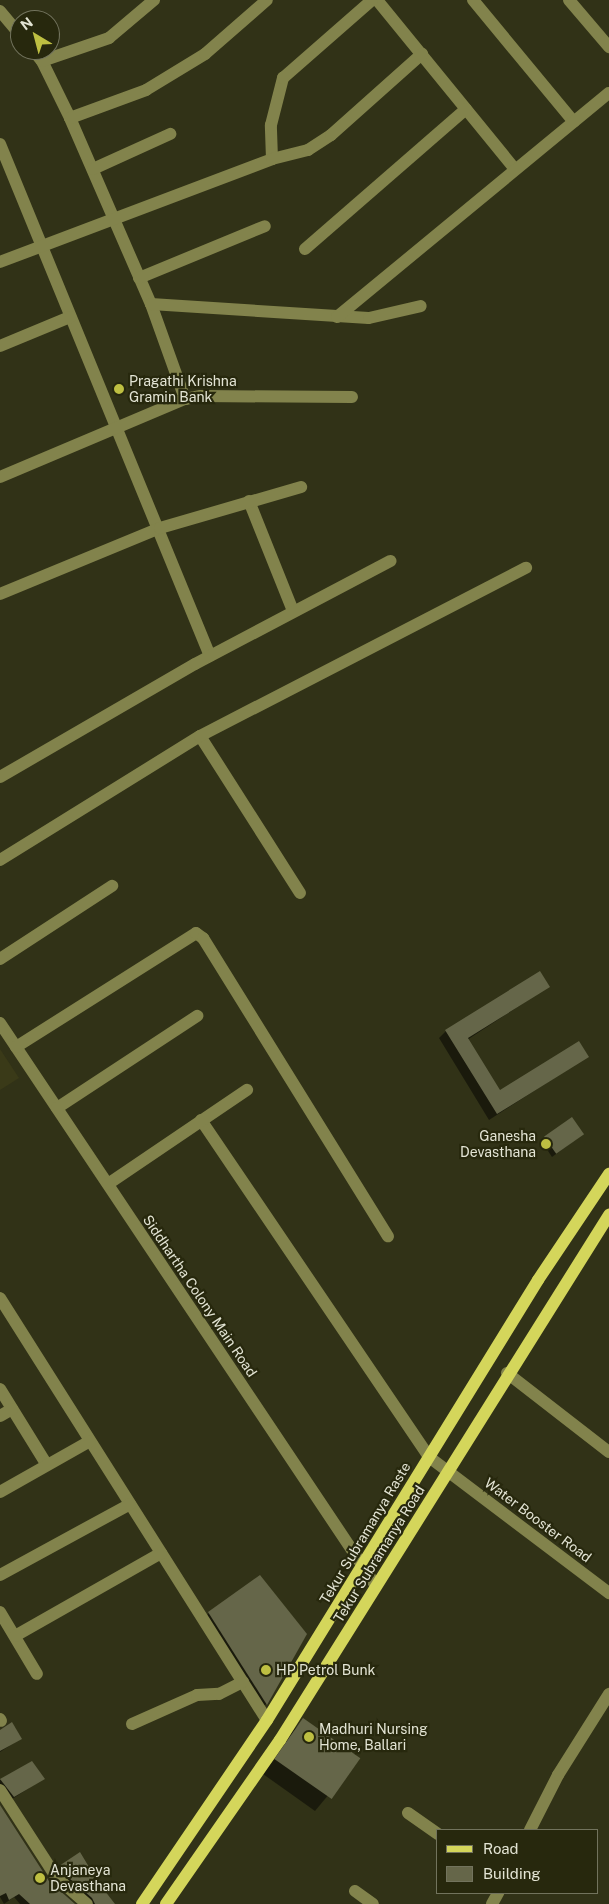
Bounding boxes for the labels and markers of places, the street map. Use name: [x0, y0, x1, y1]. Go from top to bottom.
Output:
place label: Pragathi Krishna Gramin Bank: [129, 373, 237, 406]
marker: Pragathi Krishna Gramin Bank: [113, 383, 125, 395]
place label: Ganesha Devasthana: [460, 1128, 536, 1160]
marker: Ganesha Devasthana: [540, 1138, 552, 1150]
place label: HP Petrol Bunk: [276, 1662, 375, 1678]
marker: HP Petrol Bunk: [260, 1664, 272, 1676]
place label: Madhuri Nursing Home, Ballari: [319, 1721, 428, 1754]
marker: Madhuri Nursing Home, Ballari: [303, 1731, 315, 1743]
place label: Anjaneya Devasthana: [50, 1862, 126, 1894]
marker: Anjaneya Devasthana: [34, 1872, 46, 1884]

